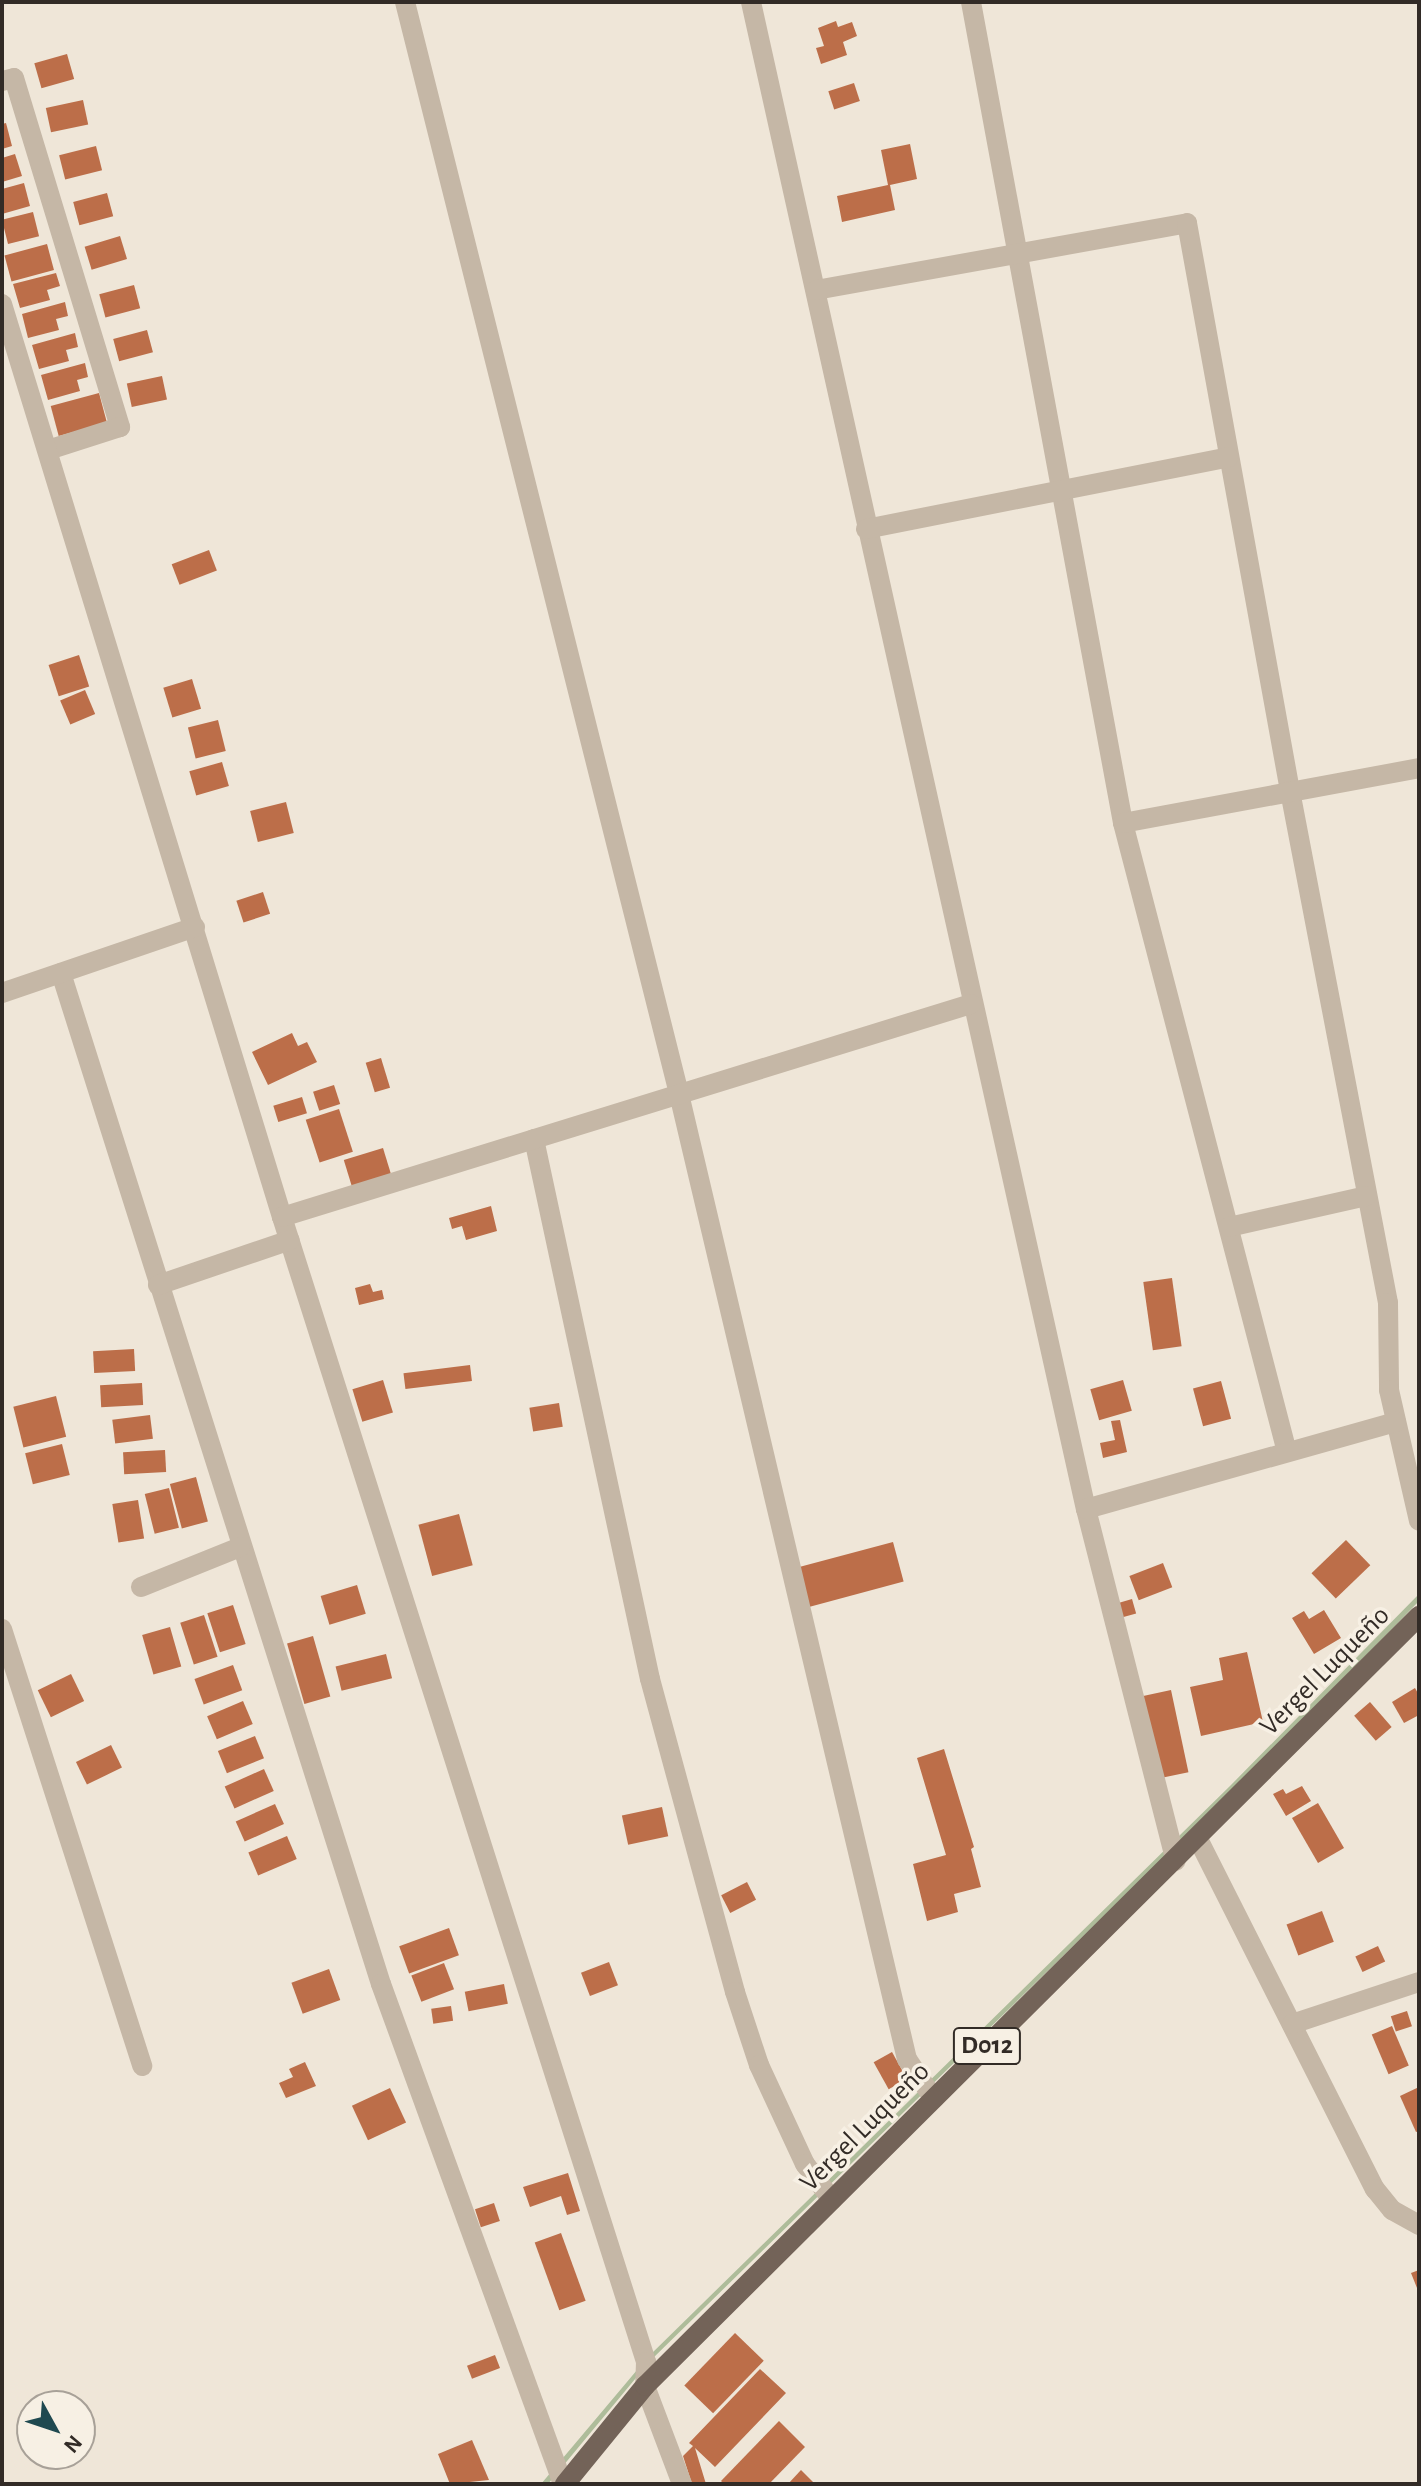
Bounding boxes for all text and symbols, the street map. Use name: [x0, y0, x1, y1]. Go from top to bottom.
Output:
street label: Vergel Luqueño: [1253, 1599, 1397, 1743]
road number: D012: [951, 2024, 1023, 2068]
street label: Vergel Luqueño: [793, 2055, 937, 2199]
north arrow: [16, 2390, 96, 2470]
text: N: [60, 2431, 86, 2457]

